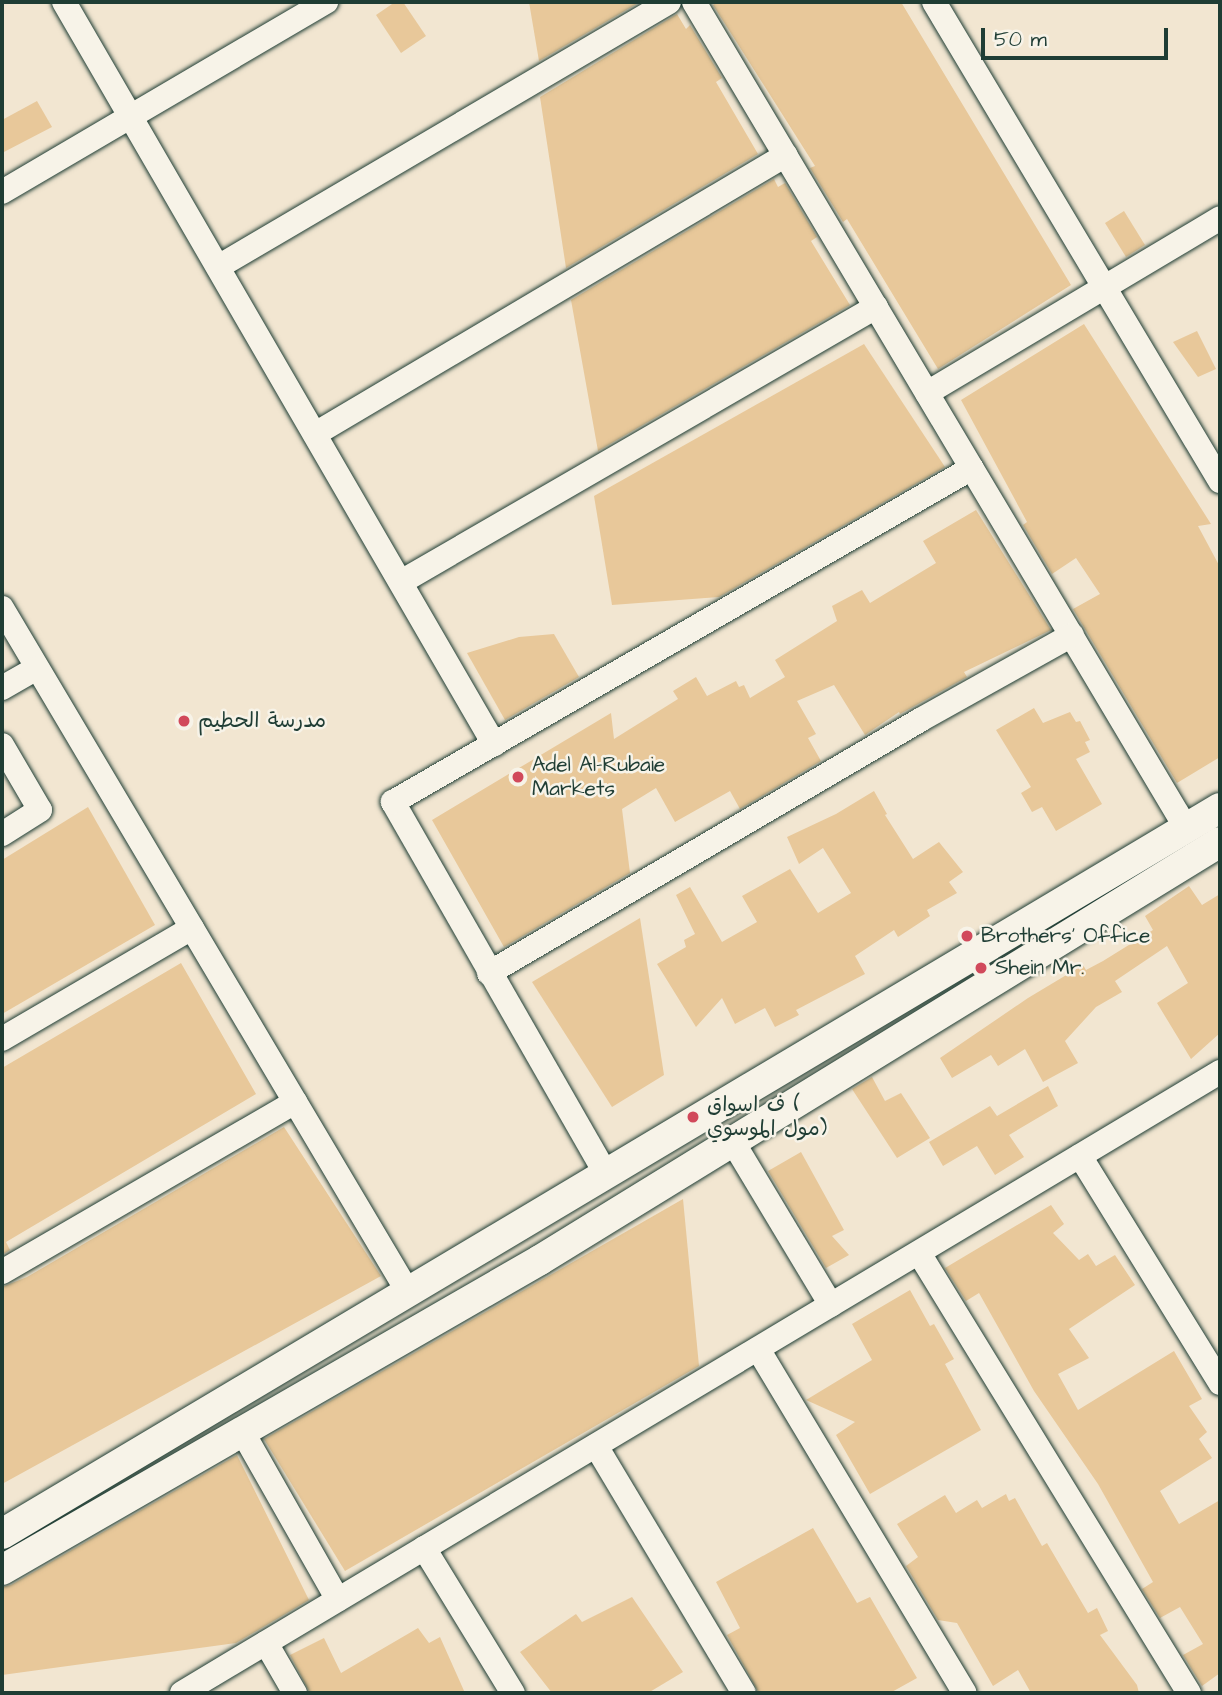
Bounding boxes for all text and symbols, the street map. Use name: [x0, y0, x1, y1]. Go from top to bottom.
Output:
scale bar: [984, 14, 1171, 58]
text: 50 m: [994, 25, 1047, 54]
place label: مدرسة الحطيم: [198, 708, 326, 734]
marker: مدرسة الحطيم: [176, 713, 192, 729]
place label: Adel Al-Rubaie Markets: [532, 752, 665, 802]
marker: Adel Al-Rubaie Markets: [510, 769, 526, 785]
place label: Brothers' Office: [981, 923, 1150, 949]
marker: Brothers' Office: [959, 928, 975, 944]
place label: Shein Mr.: [995, 955, 1084, 981]
marker: Shein Mr.: [973, 960, 989, 976]
place label: ف اسواق ( مول الموسوي): [707, 1092, 827, 1142]
marker: ف اسواق ( مول الموسوي): [685, 1109, 701, 1125]

